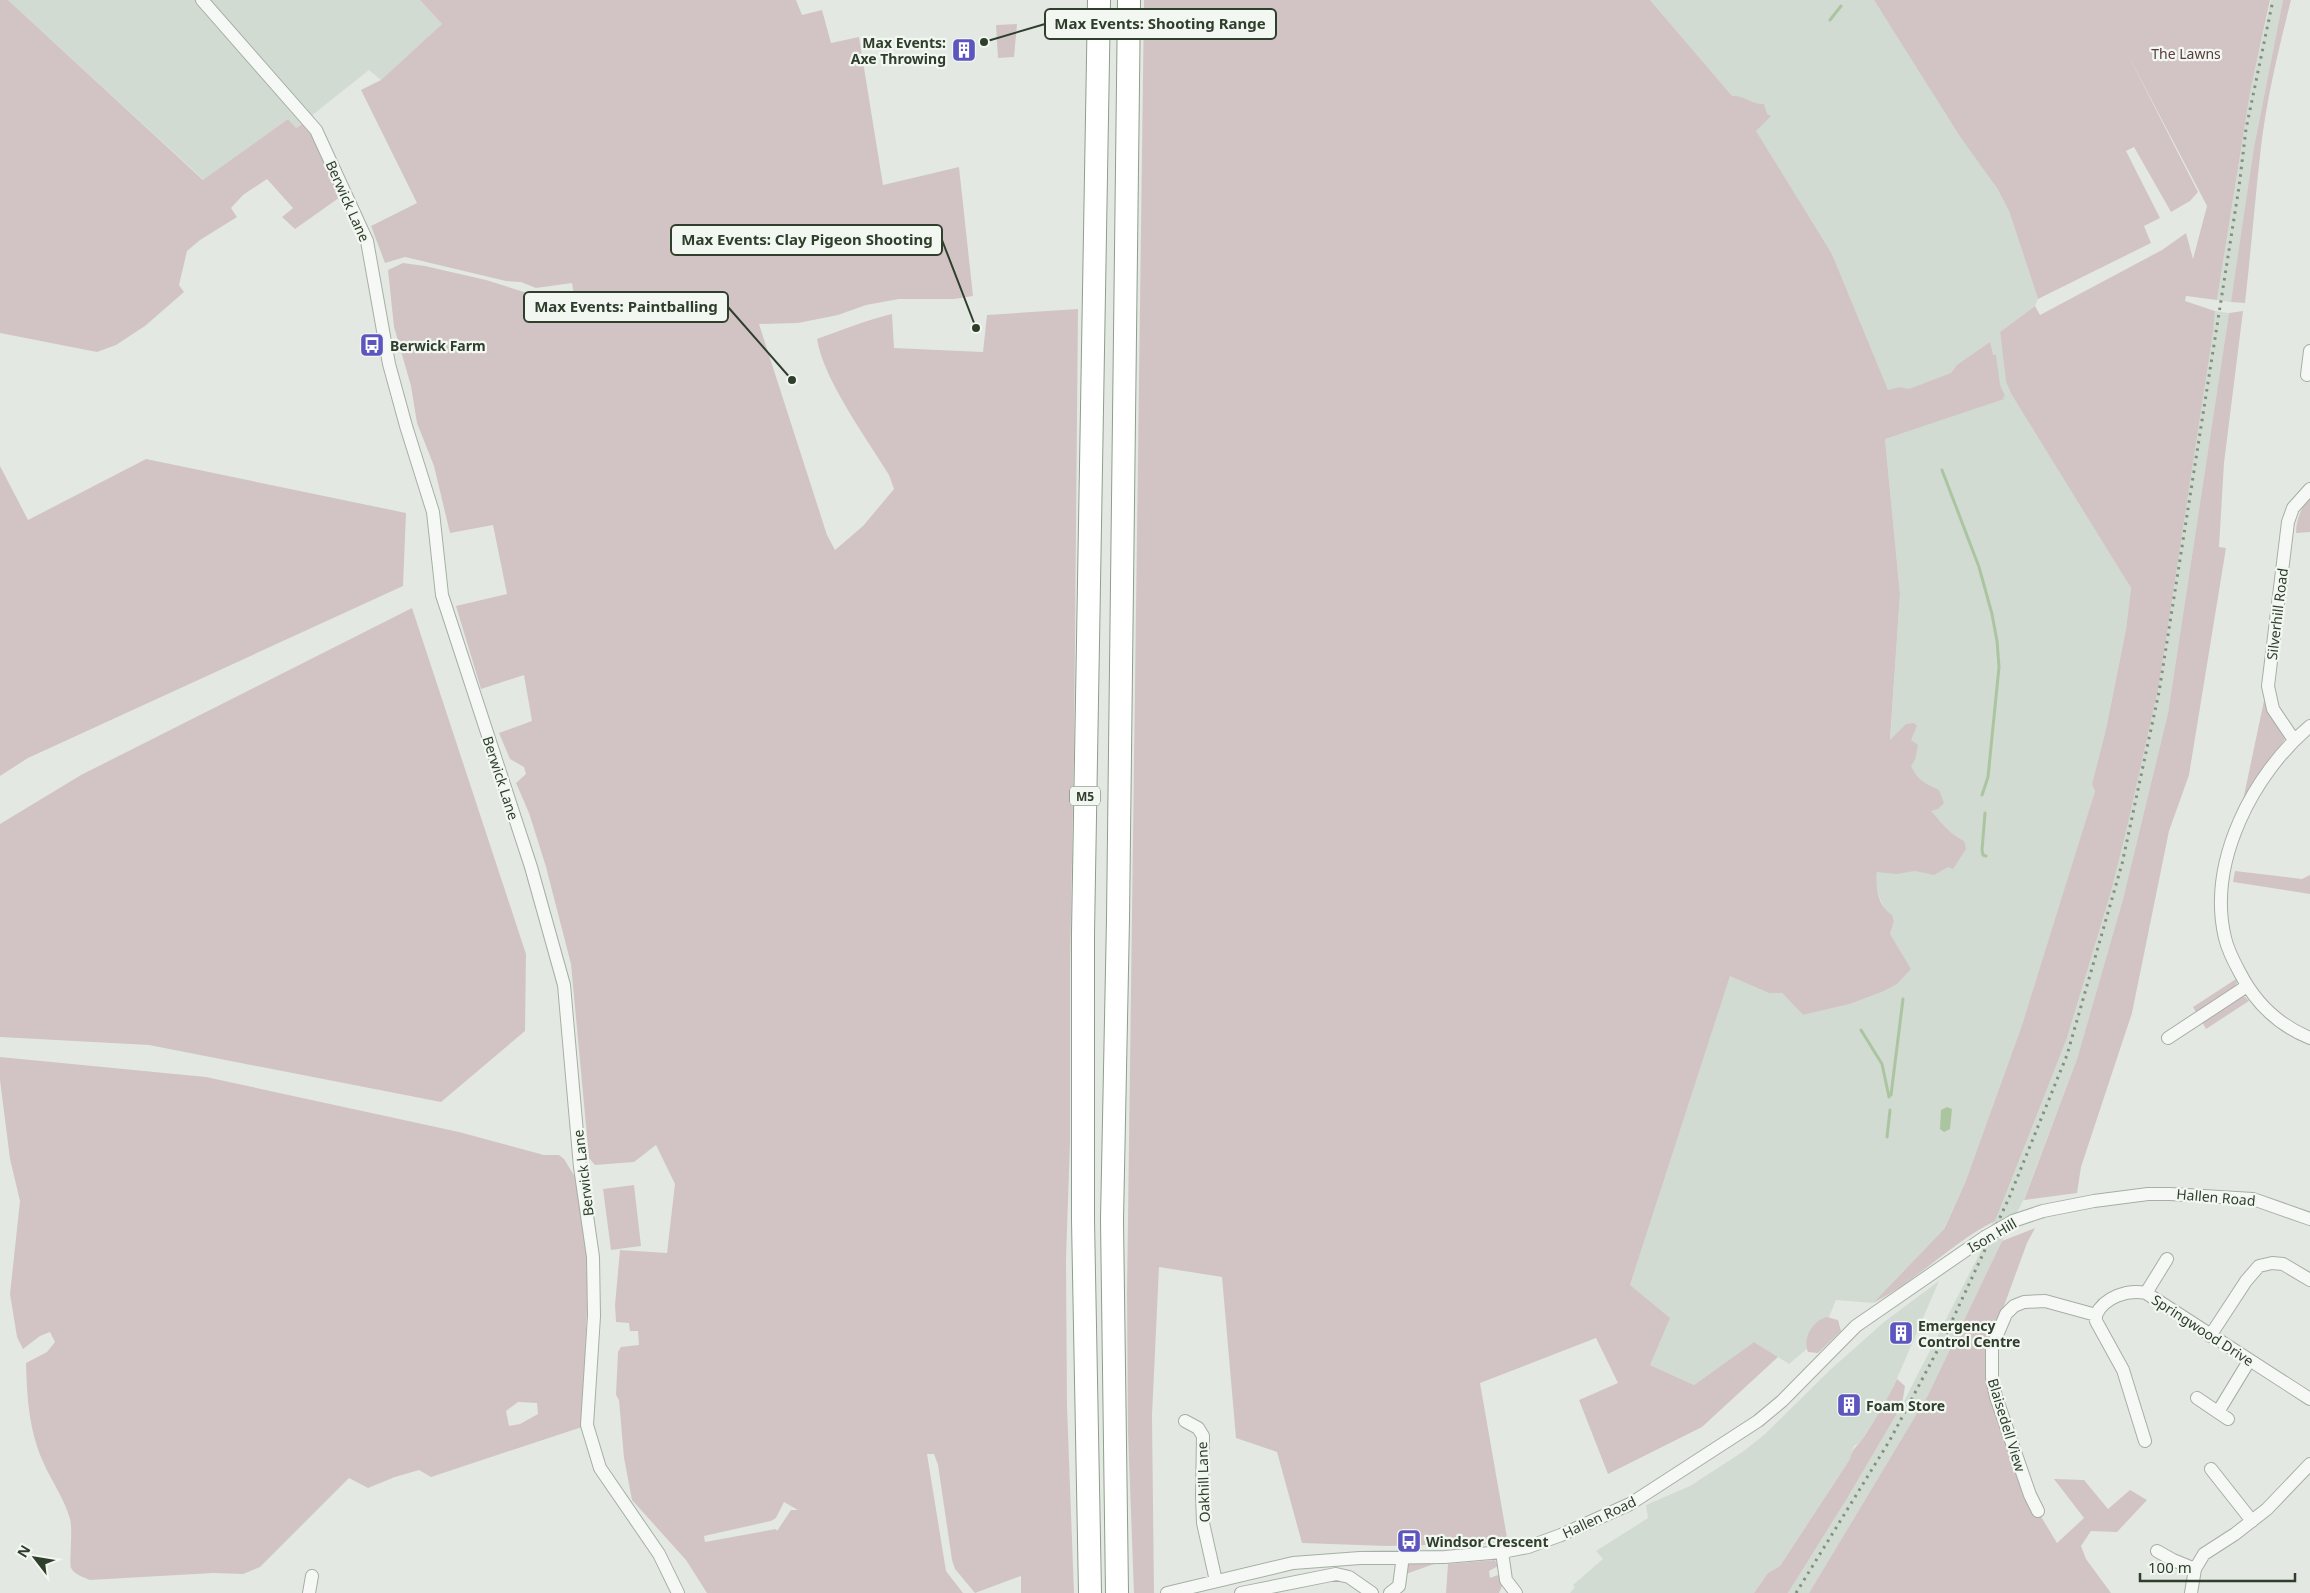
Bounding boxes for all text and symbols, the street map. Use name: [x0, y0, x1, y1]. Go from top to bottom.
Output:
callout: Max Events: Shooting Range: [1045, 9, 1276, 39]
text: Max Events: Shooting Range: [1054, 13, 1266, 33]
place label: Max Events: Axe Throwing: [851, 33, 946, 68]
building icon: Max Events: Axe Throwing: [951, 37, 977, 63]
park label: The Lawns: [2151, 44, 2221, 63]
street label: Berwick Lane: [322, 157, 374, 245]
callout: Max Events: Clay Pigeon Shooting: [671, 225, 942, 255]
text: Max Events: Clay Pigeon Shooting: [681, 229, 933, 249]
callout: Max Events: Paintballing: [524, 292, 728, 322]
text: Max Events: Paintballing: [534, 296, 718, 316]
bus stop icon: Berwick Farm: [359, 332, 385, 358]
place label: Berwick Farm: [390, 336, 486, 355]
street label: Silverhill Road: [2262, 567, 2292, 661]
street label: Berwick Lane: [479, 734, 524, 822]
road number: M5: [1070, 786, 1100, 806]
street label: Berwick Lane: [568, 1129, 598, 1217]
street label: Hallen Road: [2176, 1184, 2256, 1210]
street label: Ison Hill: [1964, 1213, 2020, 1257]
street label: Springwood Drive: [2148, 1290, 2258, 1370]
place label: Emergency Control Centre: [1918, 1316, 2020, 1351]
building icon: Emergency Control Centre: [1888, 1320, 1914, 1346]
street label: Blaisedell View: [1984, 1376, 2030, 1474]
building icon: Foam Store: [1836, 1392, 1862, 1418]
place label: Foam Store: [1866, 1396, 1945, 1415]
street label: Oakhill Lane: [1192, 1441, 1214, 1523]
street label: Hallen Road: [1559, 1492, 1639, 1542]
bus stop icon: Windsor Crescent: [1396, 1528, 1422, 1554]
place label: Windsor Crescent: [1426, 1532, 1548, 1551]
north arrow: [10, 1533, 60, 1583]
text: N: [12, 1541, 35, 1561]
scale bar: [2140, 1550, 2295, 1582]
text: 100 m: [2148, 1557, 2192, 1577]

